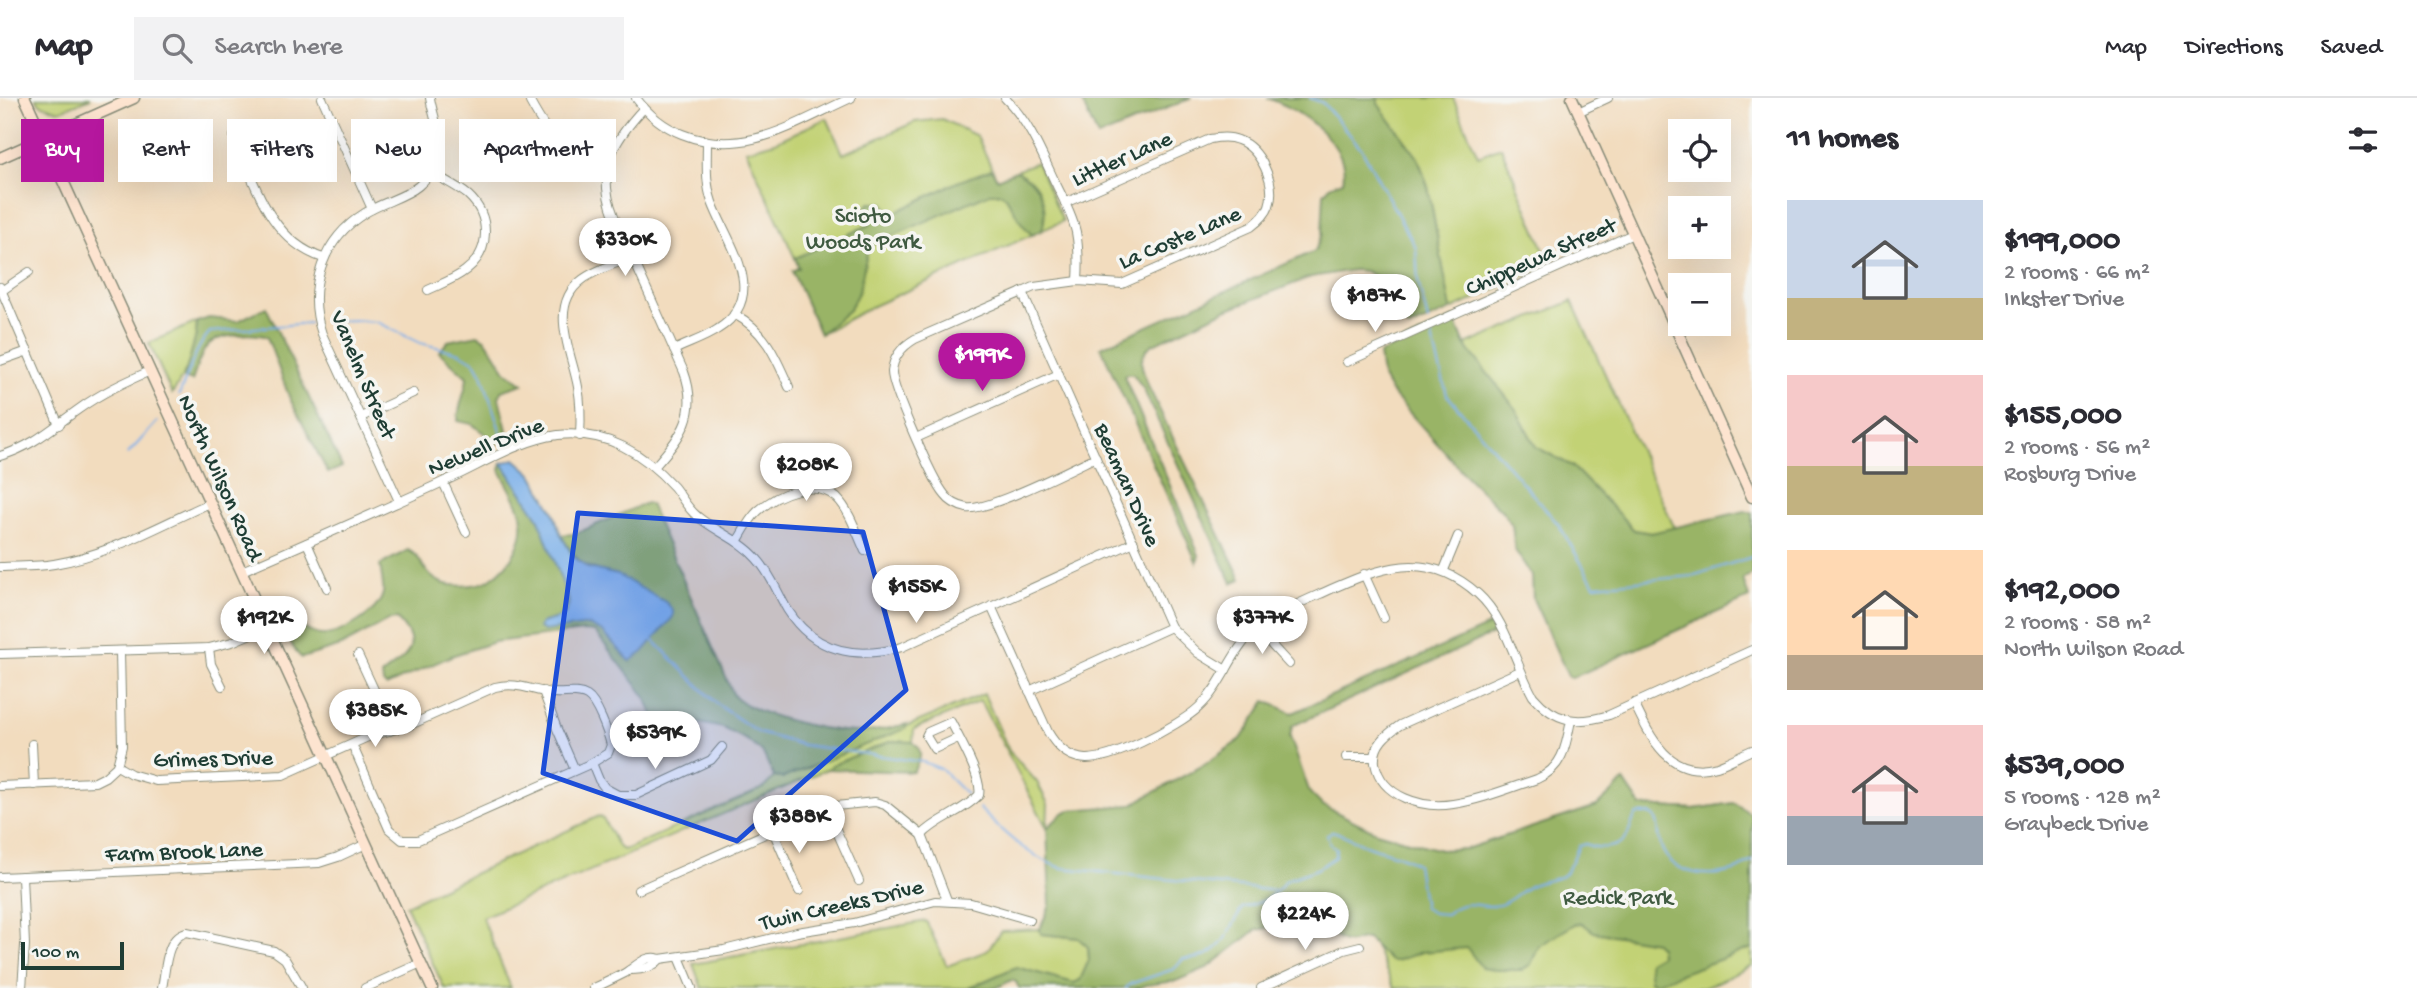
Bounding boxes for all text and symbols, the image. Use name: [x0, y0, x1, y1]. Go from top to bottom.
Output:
search box: [134, 17, 624, 80]
text: Map: [35, 29, 92, 67]
icon: search: [158, 29, 196, 67]
text: Search here: [214, 33, 343, 64]
text: Map: [2105, 34, 2147, 63]
text: Directions: [2185, 34, 2283, 63]
text: Saved: [2321, 34, 2382, 63]
chip: Buy: [21, 119, 104, 182]
chip: Rent: [118, 119, 213, 182]
chip: Filters: [227, 119, 337, 182]
chip: New: [351, 119, 445, 182]
chip: Apartment: [459, 119, 616, 182]
map controls: [1668, 119, 1731, 336]
button: locate: [1668, 119, 1731, 182]
icon: filters: [2344, 121, 2382, 159]
text: 11 homes: [1787, 123, 1898, 158]
street label: Littler Lane: [1068, 126, 1178, 194]
button: +: [1668, 196, 1731, 259]
street label: La Coste Lane: [1115, 201, 1247, 277]
park label: Scioto Woods Park: [806, 204, 923, 257]
street label: Chippewa Street: [1462, 212, 1622, 303]
pin: $330K: [576, 218, 674, 278]
text: $199,000: [2004, 225, 2120, 260]
text: $330K: [595, 227, 655, 254]
icon: home: [1843, 228, 1927, 312]
text: 2 rooms · 66 m²: [2004, 260, 2150, 287]
button: −: [1668, 273, 1731, 336]
pin: $187K: [1326, 274, 1424, 334]
text: $187K: [1347, 283, 1403, 310]
text: Inkster Drive: [2004, 287, 2124, 314]
street label: Vanelm Street: [322, 306, 402, 445]
pin: $199K: [933, 334, 1031, 393]
text: $199K: [954, 342, 1010, 369]
street label: North Wilson Road: [170, 391, 268, 567]
text: $155,000: [2004, 400, 2122, 435]
icon: home: [1843, 403, 1927, 487]
street label: Newell Drive: [425, 412, 549, 484]
street label: Beaman Drive: [1086, 419, 1165, 552]
text: 2 rooms · 56 m²: [2004, 435, 2150, 462]
pin: $208K: [757, 444, 855, 503]
text: $208K: [776, 452, 836, 479]
text: Rosburg Drive: [2004, 462, 2136, 489]
pin: $155K: [867, 566, 965, 625]
text: $155K: [888, 574, 944, 601]
text: $192,000: [2004, 575, 2120, 610]
icon: home: [1843, 578, 1927, 662]
pin: $192K: [215, 596, 313, 656]
pin: $377K: [1213, 596, 1311, 656]
text: $192K: [236, 605, 292, 632]
text: $377K: [1233, 605, 1291, 632]
text: 2 rooms · 58 m²: [2004, 610, 2151, 637]
text: North Wilson Road: [2004, 637, 2183, 664]
pin: $385K: [326, 690, 424, 749]
text: $385K: [345, 698, 405, 725]
pin: $539K: [606, 712, 704, 771]
text: $539K: [626, 720, 684, 747]
street label: Grimes Drive: [153, 746, 274, 775]
text: $539,000: [2004, 750, 2124, 785]
icon: home: [1843, 753, 1927, 837]
text: 5 rooms · 128 m²: [2004, 785, 2161, 812]
pin: $388K: [750, 796, 848, 855]
text: $388K: [769, 804, 829, 831]
text: Graybeck Drive: [2004, 812, 2148, 839]
street label: Farm Brook Lane: [104, 837, 265, 870]
street label: Twin Creeks Drive: [756, 874, 927, 939]
park label: Redick Park: [1563, 886, 1676, 913]
pin: $224K: [1256, 892, 1354, 952]
text: $224K: [1277, 901, 1333, 928]
scale bar: [21, 939, 124, 971]
text: 100 m: [32, 942, 79, 965]

